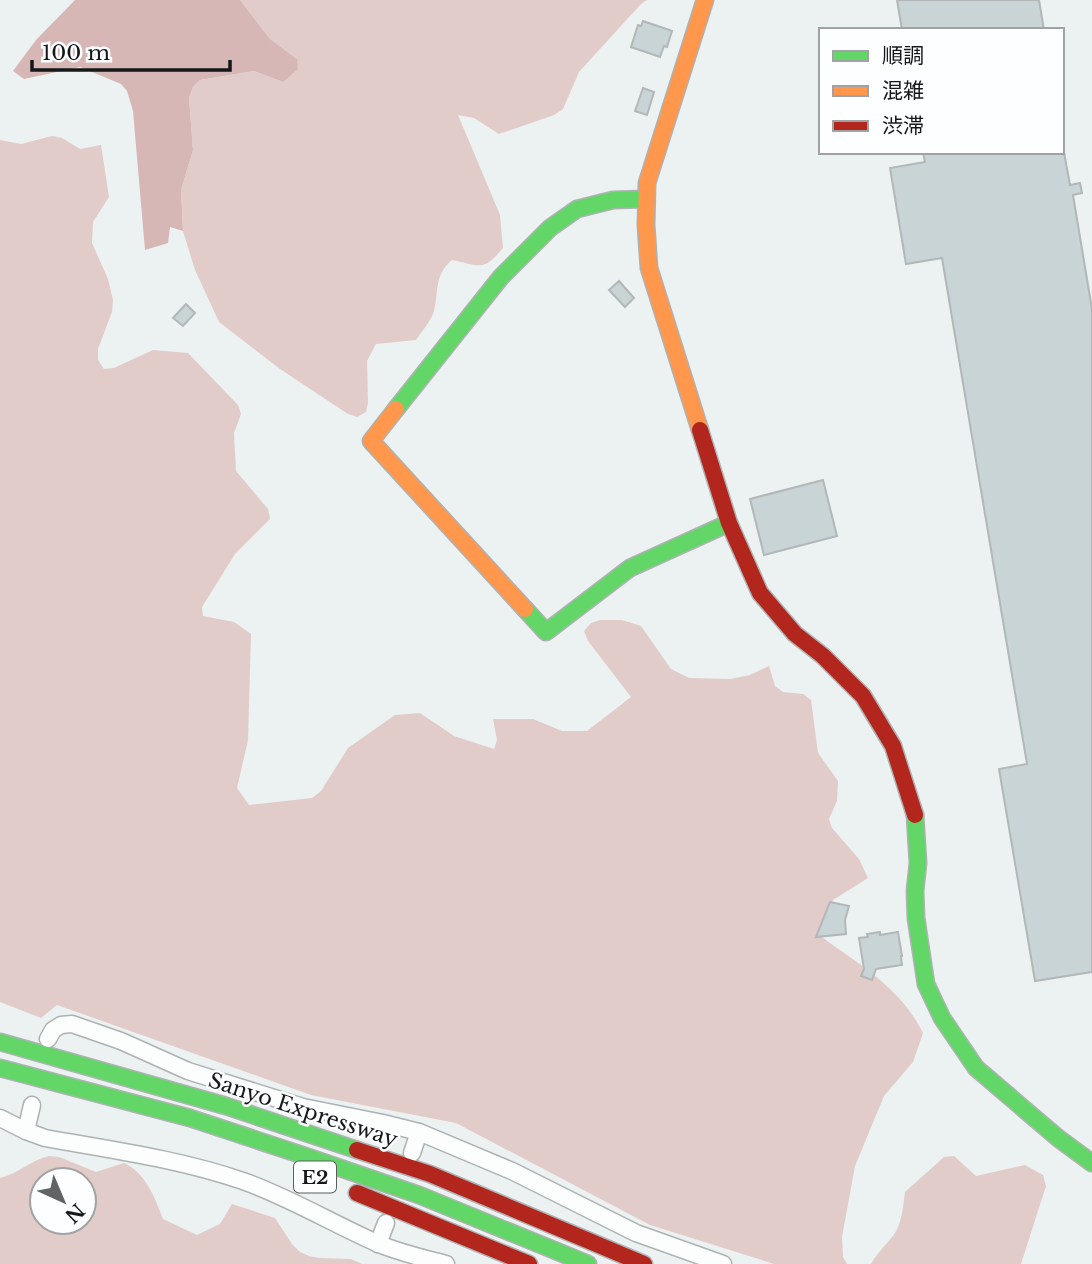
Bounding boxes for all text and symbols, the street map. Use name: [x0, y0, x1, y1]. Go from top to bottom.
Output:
scale bar: [32, 28, 229, 72]
legend: [819, 28, 1064, 154]
text: 100 m: [42, 40, 110, 66]
text: 順調: [882, 43, 924, 69]
text: 混雑: [882, 78, 924, 104]
text: 渋滞: [882, 113, 924, 139]
street label: Sanyo Expressway: [205, 1067, 401, 1153]
road number: E2: [294, 1162, 336, 1192]
north arrow: [28, 1166, 98, 1236]
text: N: [60, 1198, 89, 1227]

